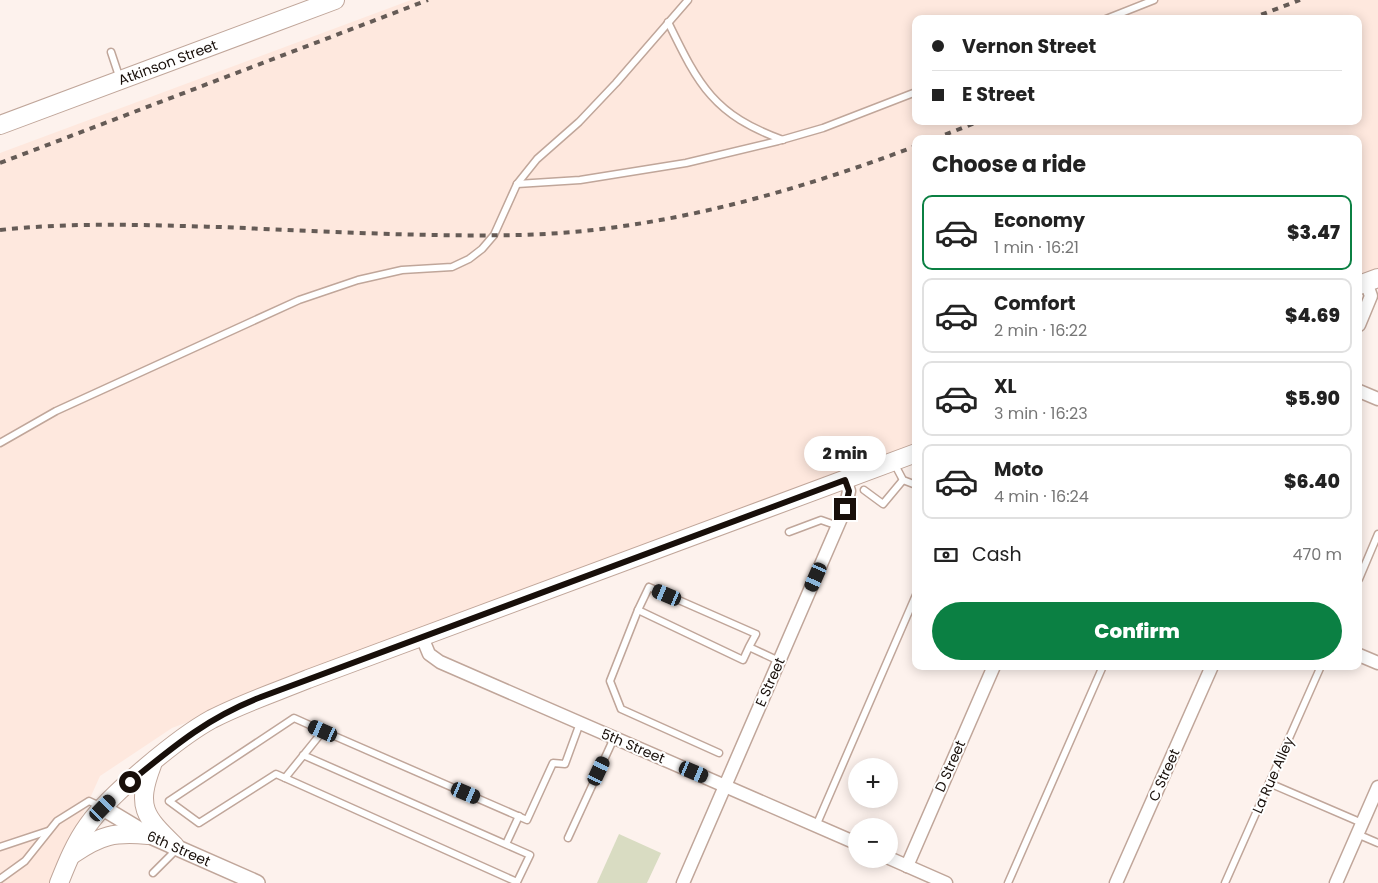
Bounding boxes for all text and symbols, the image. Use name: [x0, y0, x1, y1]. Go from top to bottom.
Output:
text: Vernon Street: [962, 33, 1096, 60]
street label: Atkinson Street: [115, 35, 220, 90]
text: E Street: [962, 81, 1035, 108]
text: Choose a ride: [932, 149, 1086, 180]
text: Economy: [994, 207, 1085, 234]
icon: car: [934, 210, 979, 255]
text: $3.47: [1287, 219, 1340, 246]
text: 1 min · 16:21: [994, 236, 1079, 259]
text: Comfort: [994, 290, 1076, 317]
icon: car: [934, 293, 979, 338]
text: $4.69: [1285, 302, 1340, 329]
text: 2 min · 16:22: [994, 319, 1087, 342]
text: XL: [994, 373, 1017, 400]
icon: car: [934, 376, 979, 421]
text: $5.90: [1285, 385, 1340, 412]
text: 3 min · 16:23: [994, 402, 1088, 425]
callout: 2 min: [804, 436, 886, 472]
text: 2 min: [822, 442, 868, 465]
text: Moto: [994, 456, 1043, 483]
icon: car: [934, 459, 979, 504]
text: $6.40: [1284, 468, 1340, 495]
text: 4 min · 16:24: [994, 485, 1089, 508]
route end: [834, 498, 856, 520]
icon: cash: [932, 541, 960, 569]
text: Cash: [972, 541, 1022, 568]
text: 470 m: [1292, 543, 1342, 566]
car: [803, 560, 828, 594]
car: [650, 582, 683, 608]
button: Confirm: [932, 602, 1342, 660]
street label: E Street: [750, 654, 790, 710]
car: [306, 718, 339, 744]
street label: 5th Street: [598, 724, 668, 768]
street label: La Rue Alley: [1247, 733, 1299, 817]
street label: D Street: [930, 737, 970, 795]
street label: C Street: [1144, 746, 1184, 804]
car: [585, 754, 612, 788]
map controls: [848, 758, 898, 868]
button: +: [848, 758, 898, 808]
car: [677, 759, 710, 785]
route start: [119, 771, 141, 793]
car: [449, 780, 482, 806]
car: [87, 792, 118, 824]
button: −: [848, 818, 898, 868]
street label: 6th Street: [144, 826, 214, 871]

